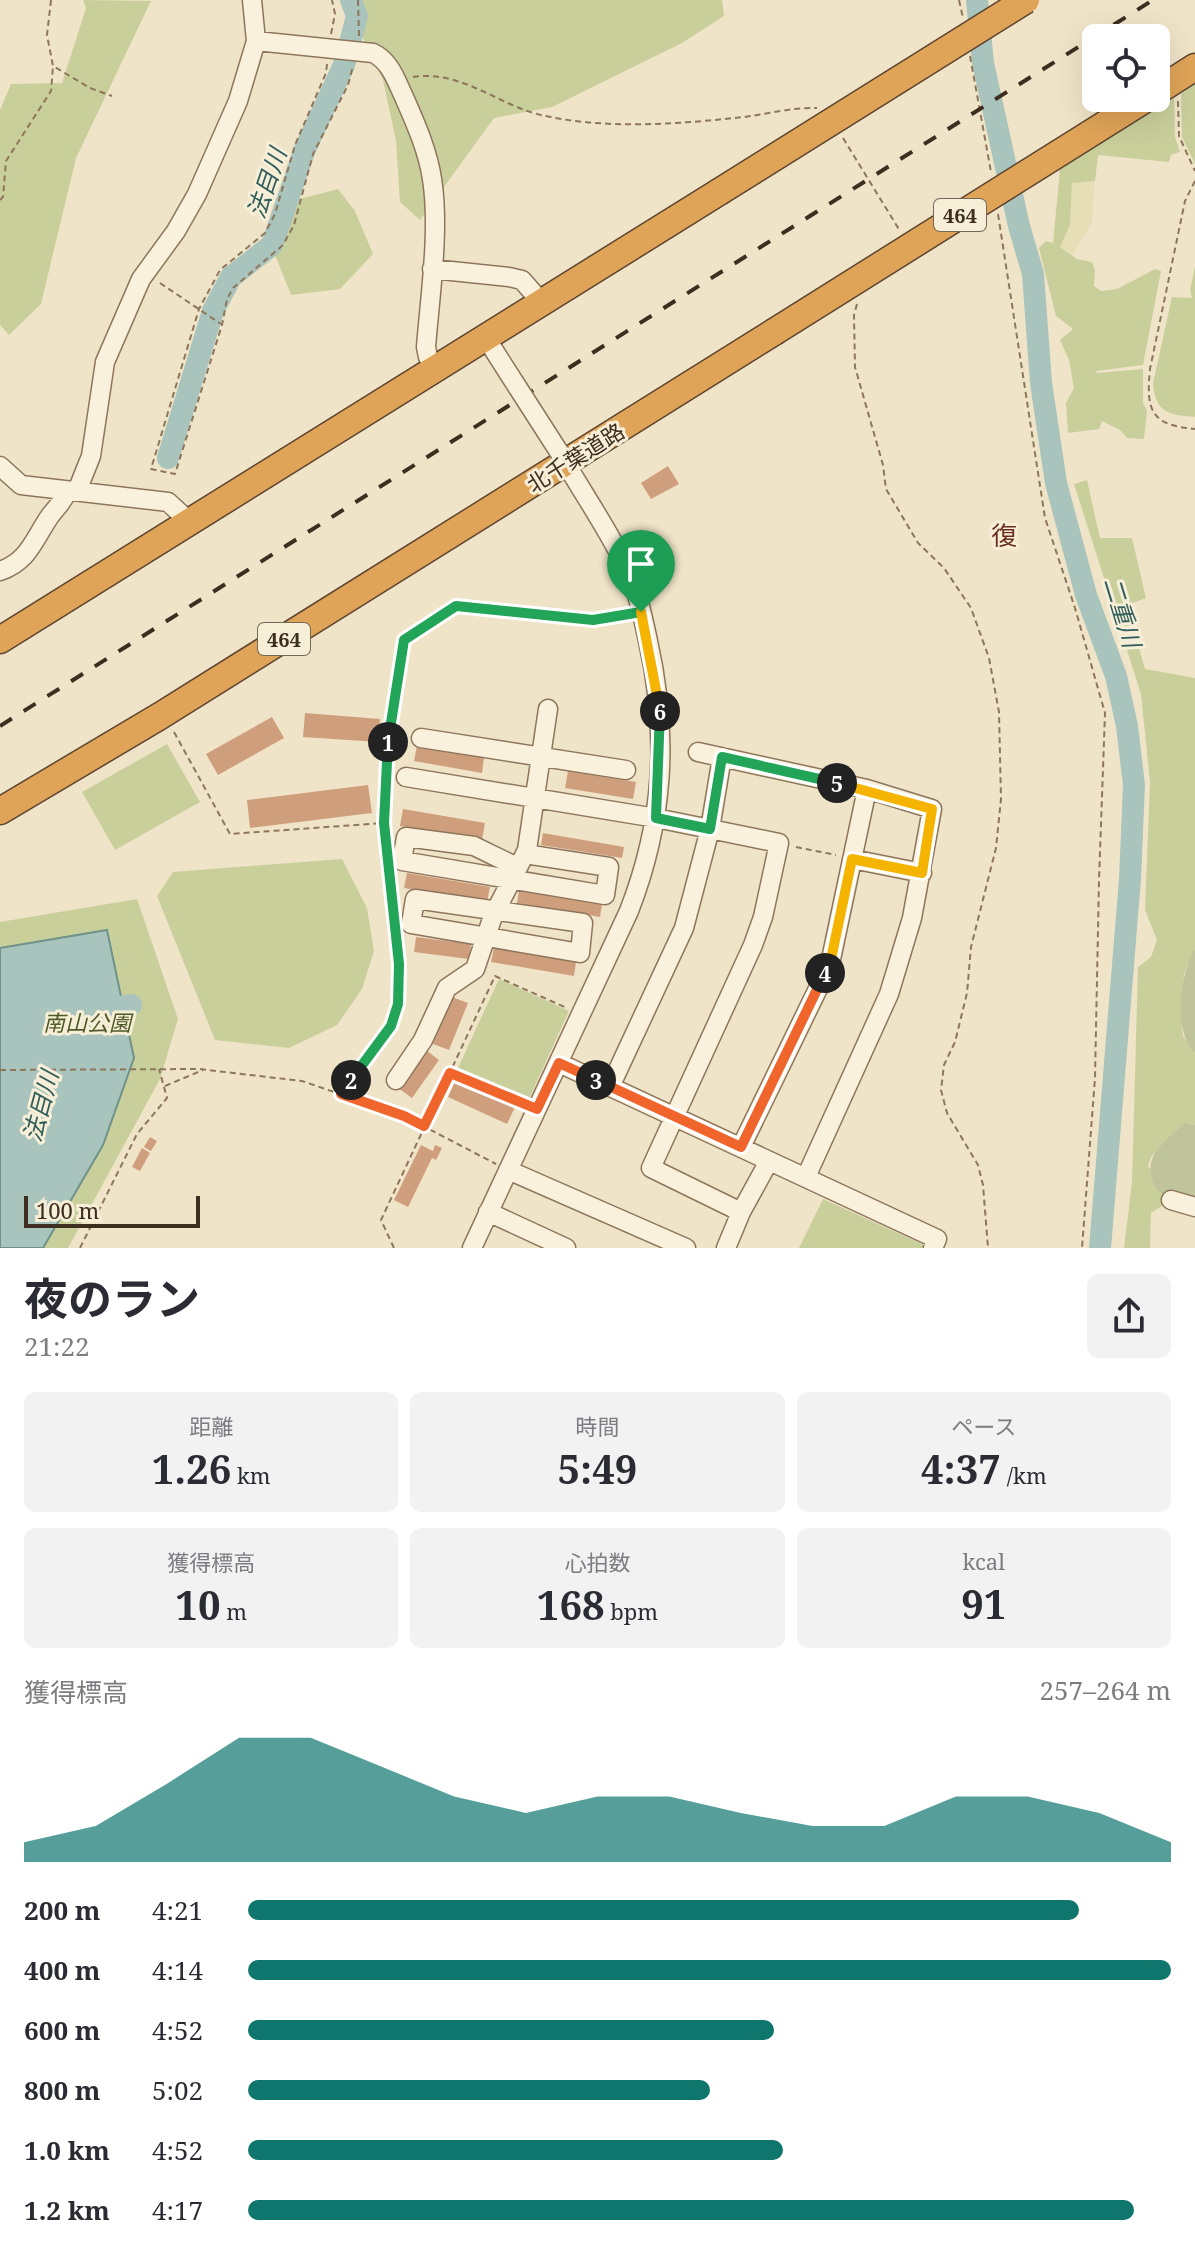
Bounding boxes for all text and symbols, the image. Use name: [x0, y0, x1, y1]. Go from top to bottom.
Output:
map controls: [1082, 24, 1170, 112]
button: locate: [1082, 24, 1170, 112]
water label: 法目川: [239, 141, 294, 222]
road number: 464: [934, 199, 986, 231]
street label: 北千葉道路: [520, 415, 630, 499]
district label: 復: [991, 517, 1017, 553]
pin: [607, 530, 675, 612]
icon: arrive: [619, 542, 663, 586]
water label: 二重川: [1097, 573, 1150, 654]
road number: 464: [258, 623, 310, 655]
pin: 6: [640, 691, 680, 731]
text: 6: [654, 696, 666, 726]
pin: 1: [368, 722, 408, 762]
text: 1: [382, 727, 394, 757]
pin: 5: [817, 763, 857, 803]
text: 5: [831, 768, 843, 798]
pin: 4: [805, 953, 845, 993]
text: 4: [819, 958, 831, 988]
park label: 南山公園: [43, 1007, 134, 1037]
pin: 2: [331, 1060, 371, 1100]
pin: 3: [576, 1060, 616, 1100]
water label: 法目川: [15, 1064, 66, 1145]
text: 2: [345, 1065, 357, 1095]
text: 3: [590, 1065, 602, 1095]
scale bar: [24, 1192, 200, 1228]
text: 100 m: [36, 1195, 99, 1225]
text: 夜のラン: [24, 1268, 200, 1328]
button: share: [1087, 1274, 1171, 1358]
text: 21:22: [24, 1328, 90, 1364]
text: 距離: [189, 1411, 233, 1441]
text: 時間: [575, 1411, 620, 1441]
text: ペース: [951, 1411, 1016, 1441]
text: 1.26: [152, 1441, 231, 1496]
text: 5:49: [558, 1441, 637, 1496]
text: 4:37: [921, 1441, 1001, 1496]
text: km: [231, 1460, 271, 1490]
text: /km: [1001, 1460, 1047, 1490]
text: kcal: [963, 1546, 1005, 1576]
text: 獲得標高: [167, 1547, 255, 1577]
text: 心拍数: [564, 1547, 631, 1577]
text: 91: [961, 1576, 1006, 1631]
text: 10: [175, 1577, 221, 1632]
text: 168: [537, 1577, 605, 1632]
text: m: [221, 1596, 247, 1626]
text: bpm: [605, 1596, 658, 1626]
text: 257–264 m: [1039, 1672, 1171, 1708]
text: 獲得標高: [24, 1674, 128, 1710]
text: 200 m: [24, 1892, 100, 1928]
text: 4:21: [152, 1892, 203, 1928]
text: 400 m: [24, 1952, 100, 1988]
text: 4:14: [152, 1952, 203, 1988]
text: 600 m: [24, 2012, 100, 2048]
text: 4:52: [152, 2012, 203, 2048]
text: 800 m: [24, 2072, 100, 2108]
text: 5:02: [152, 2072, 203, 2108]
text: 1.0 km: [24, 2132, 110, 2168]
text: 4:52: [152, 2132, 203, 2168]
text: 1.2 km: [24, 2192, 110, 2228]
text: 4:17: [152, 2192, 203, 2228]

